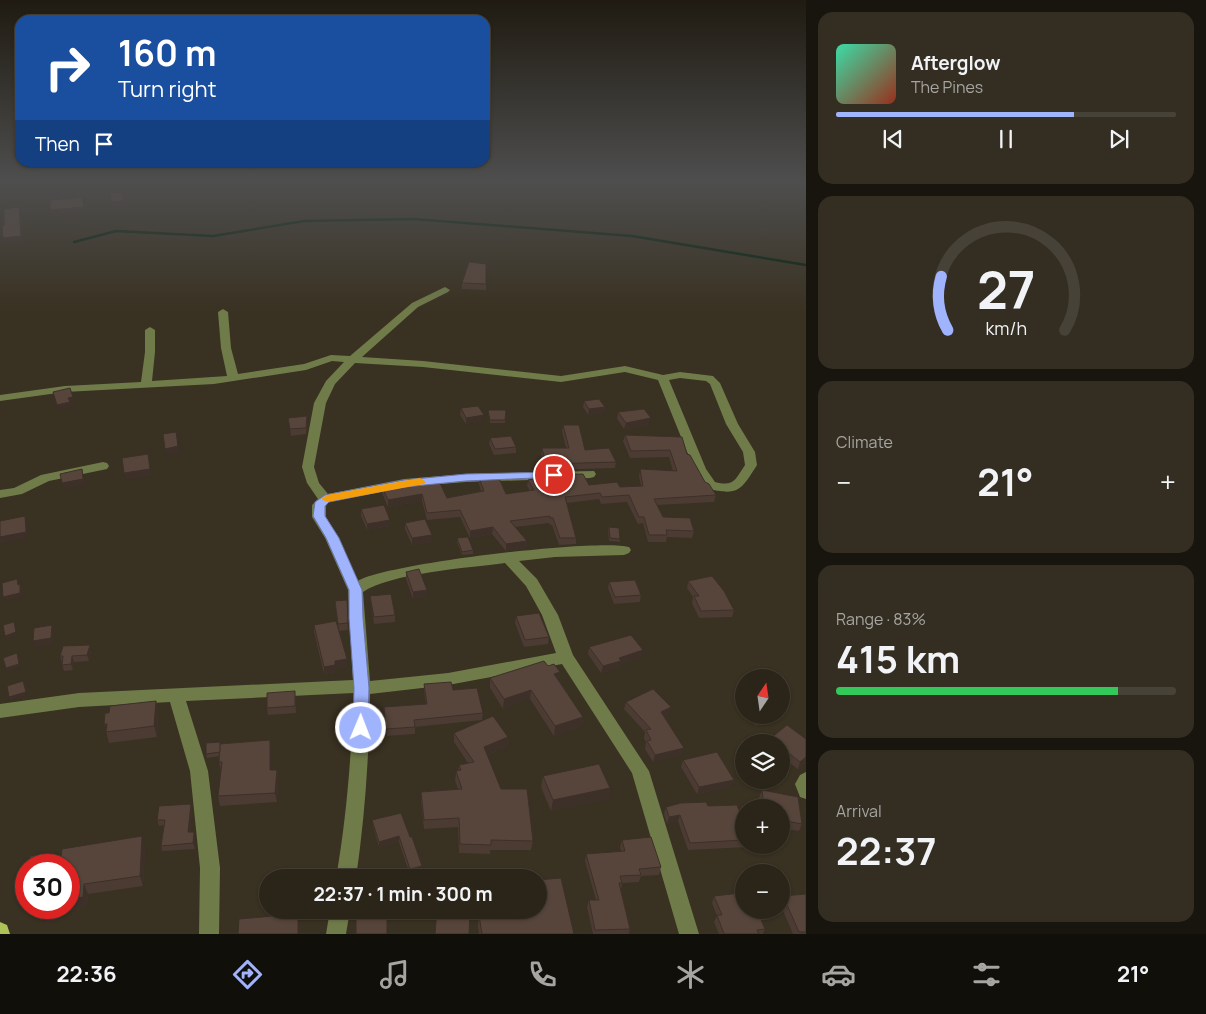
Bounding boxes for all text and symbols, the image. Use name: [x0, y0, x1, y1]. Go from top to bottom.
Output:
text: 160 m: [118, 29, 217, 77]
icon: right: [35, 35, 100, 100]
text: Afterglow: [911, 50, 1000, 76]
text: Turn right: [118, 74, 216, 104]
text: The Pines: [911, 76, 983, 98]
icon: previous: [879, 125, 907, 153]
icon: pause: [992, 125, 1020, 153]
icon: next: [1105, 125, 1133, 153]
icon: arrive: [90, 130, 118, 158]
text: Then: [35, 131, 80, 157]
text: 27: [977, 254, 1035, 325]
text: km/h: [985, 316, 1027, 340]
text: Climate: [836, 431, 893, 453]
pin: [533, 454, 575, 496]
text: 21°: [977, 455, 1034, 507]
icon: arrive: [540, 461, 568, 489]
text: −: [836, 463, 851, 501]
text: +: [1160, 463, 1176, 501]
text: Range · 83%: [836, 608, 926, 630]
text: 415 km: [836, 632, 960, 684]
north arrow: [735, 669, 790, 724]
map controls: [735, 669, 790, 919]
position arrow: [334, 701, 386, 753]
button: layers: [735, 734, 790, 789]
button: +: [735, 799, 790, 854]
text: Arrival: [836, 800, 882, 822]
text: 22:37: [836, 824, 937, 876]
speed limit sign: 30: [15, 854, 80, 919]
button: −: [735, 864, 790, 919]
text: 22:37 · 1 min · 300 m: [314, 881, 493, 907]
icon: directions: [230, 957, 265, 992]
icon: music: [377, 957, 412, 992]
icon: phone: [525, 957, 560, 992]
icon: climate: [673, 957, 708, 992]
icon: car: [821, 957, 856, 992]
icon: filters: [969, 957, 1004, 992]
text: 22:36: [56, 959, 117, 989]
text: 21°: [1117, 959, 1150, 989]

